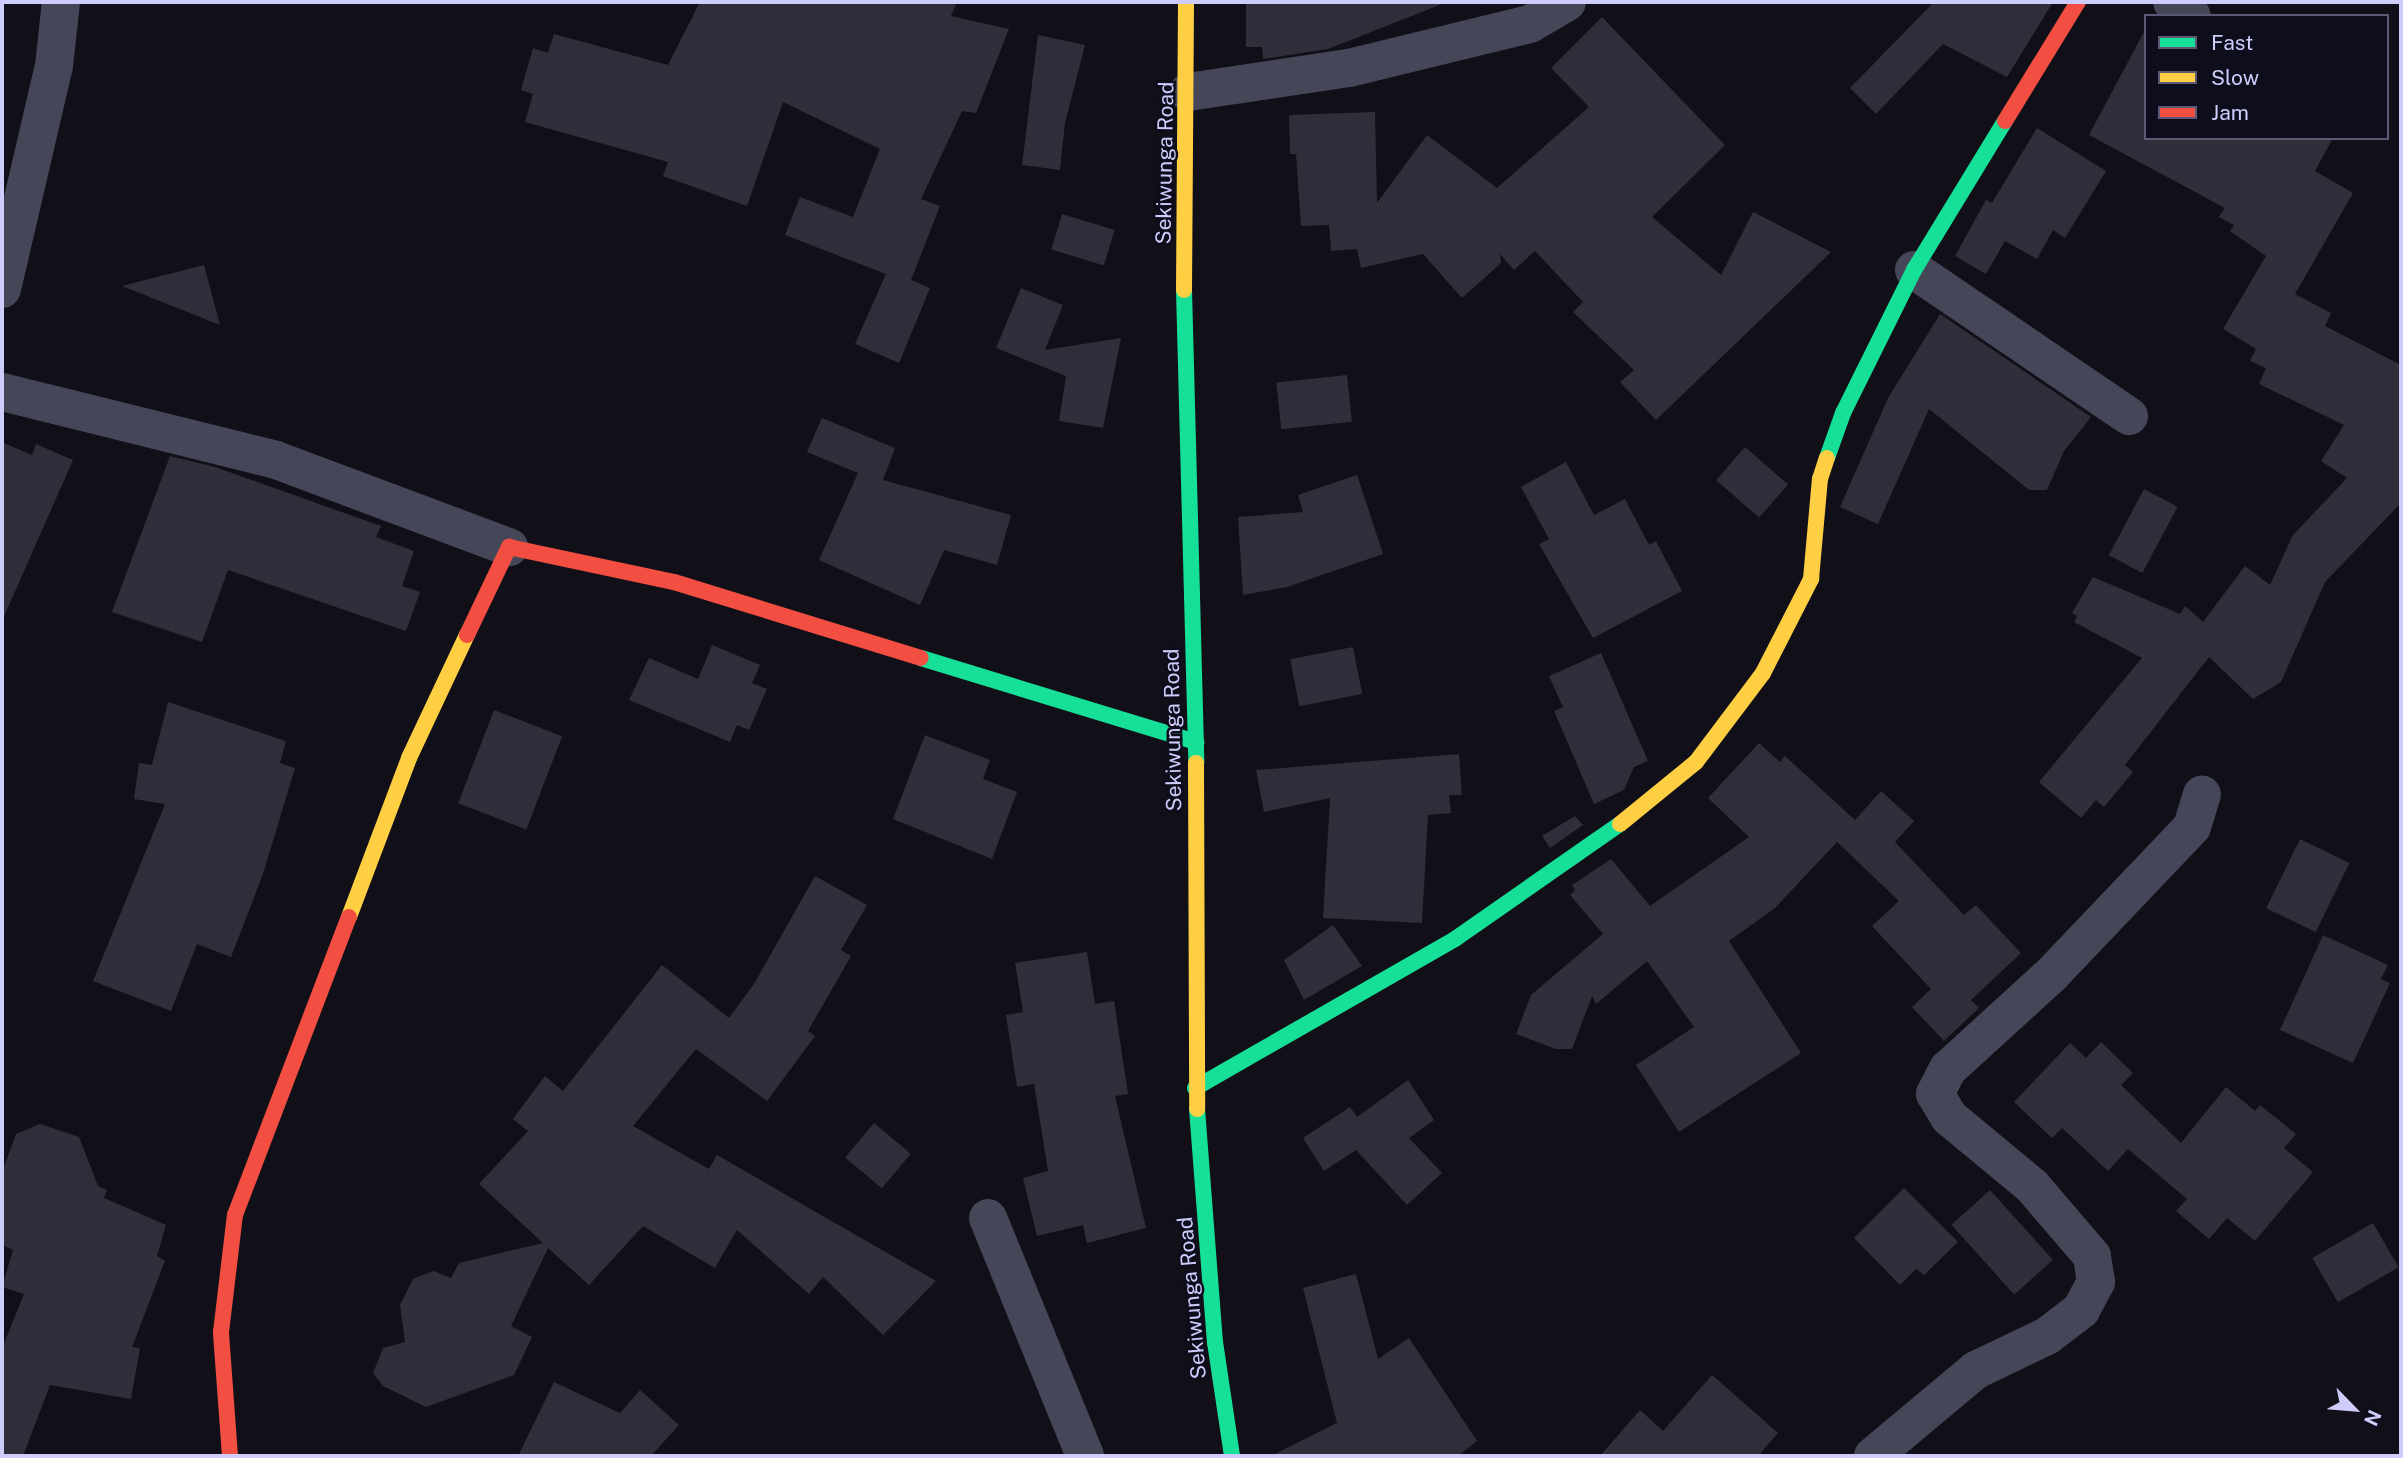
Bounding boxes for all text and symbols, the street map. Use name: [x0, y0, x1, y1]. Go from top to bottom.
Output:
legend: [2144, 14, 2389, 140]
text: Fast: [2211, 30, 2253, 55]
text: Slow: [2211, 65, 2259, 90]
street label: Sekiwunga Road: [1151, 81, 1179, 245]
text: Jam: [2211, 100, 2249, 125]
street label: Sekiwunga Road: [1159, 648, 1187, 812]
street label: Sekiwunga Road: [1172, 1216, 1212, 1380]
north arrow: [2319, 1374, 2389, 1444]
text: N: [2360, 1406, 2386, 1429]

